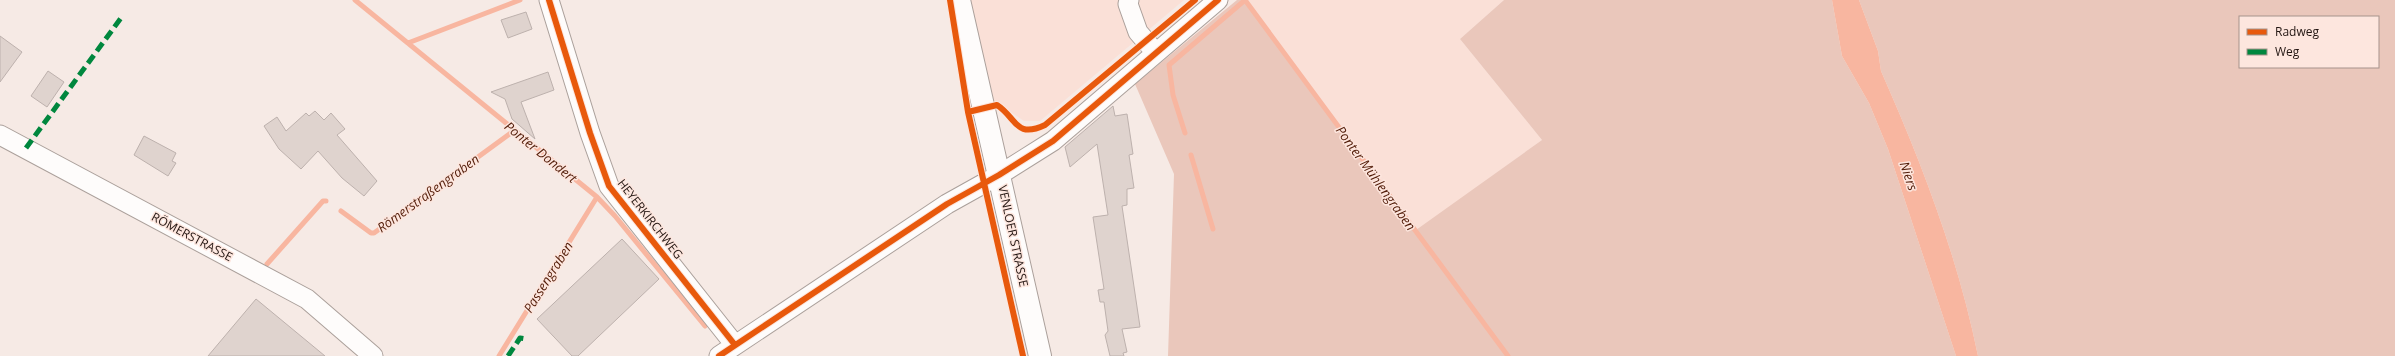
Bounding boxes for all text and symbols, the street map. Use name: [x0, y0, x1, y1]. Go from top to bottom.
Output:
legend: [2239, 16, 2379, 68]
text: Radweg: [2275, 23, 2319, 40]
text: Weg: [2275, 43, 2300, 60]
water label: Ponter Dondert: [501, 117, 582, 187]
water label: Ponter Mühlengraben: [1332, 122, 1420, 234]
water label: Römerstraßengraben: [373, 150, 483, 236]
water label: Niers: [1896, 159, 1922, 193]
street label: HEYERKIRCHWEG: [614, 175, 687, 262]
street label: VENLOER STRASSE: [994, 183, 1033, 288]
street label: RÖMERSTRASSE: [149, 208, 236, 265]
water label: Passengraben: [519, 238, 577, 316]

